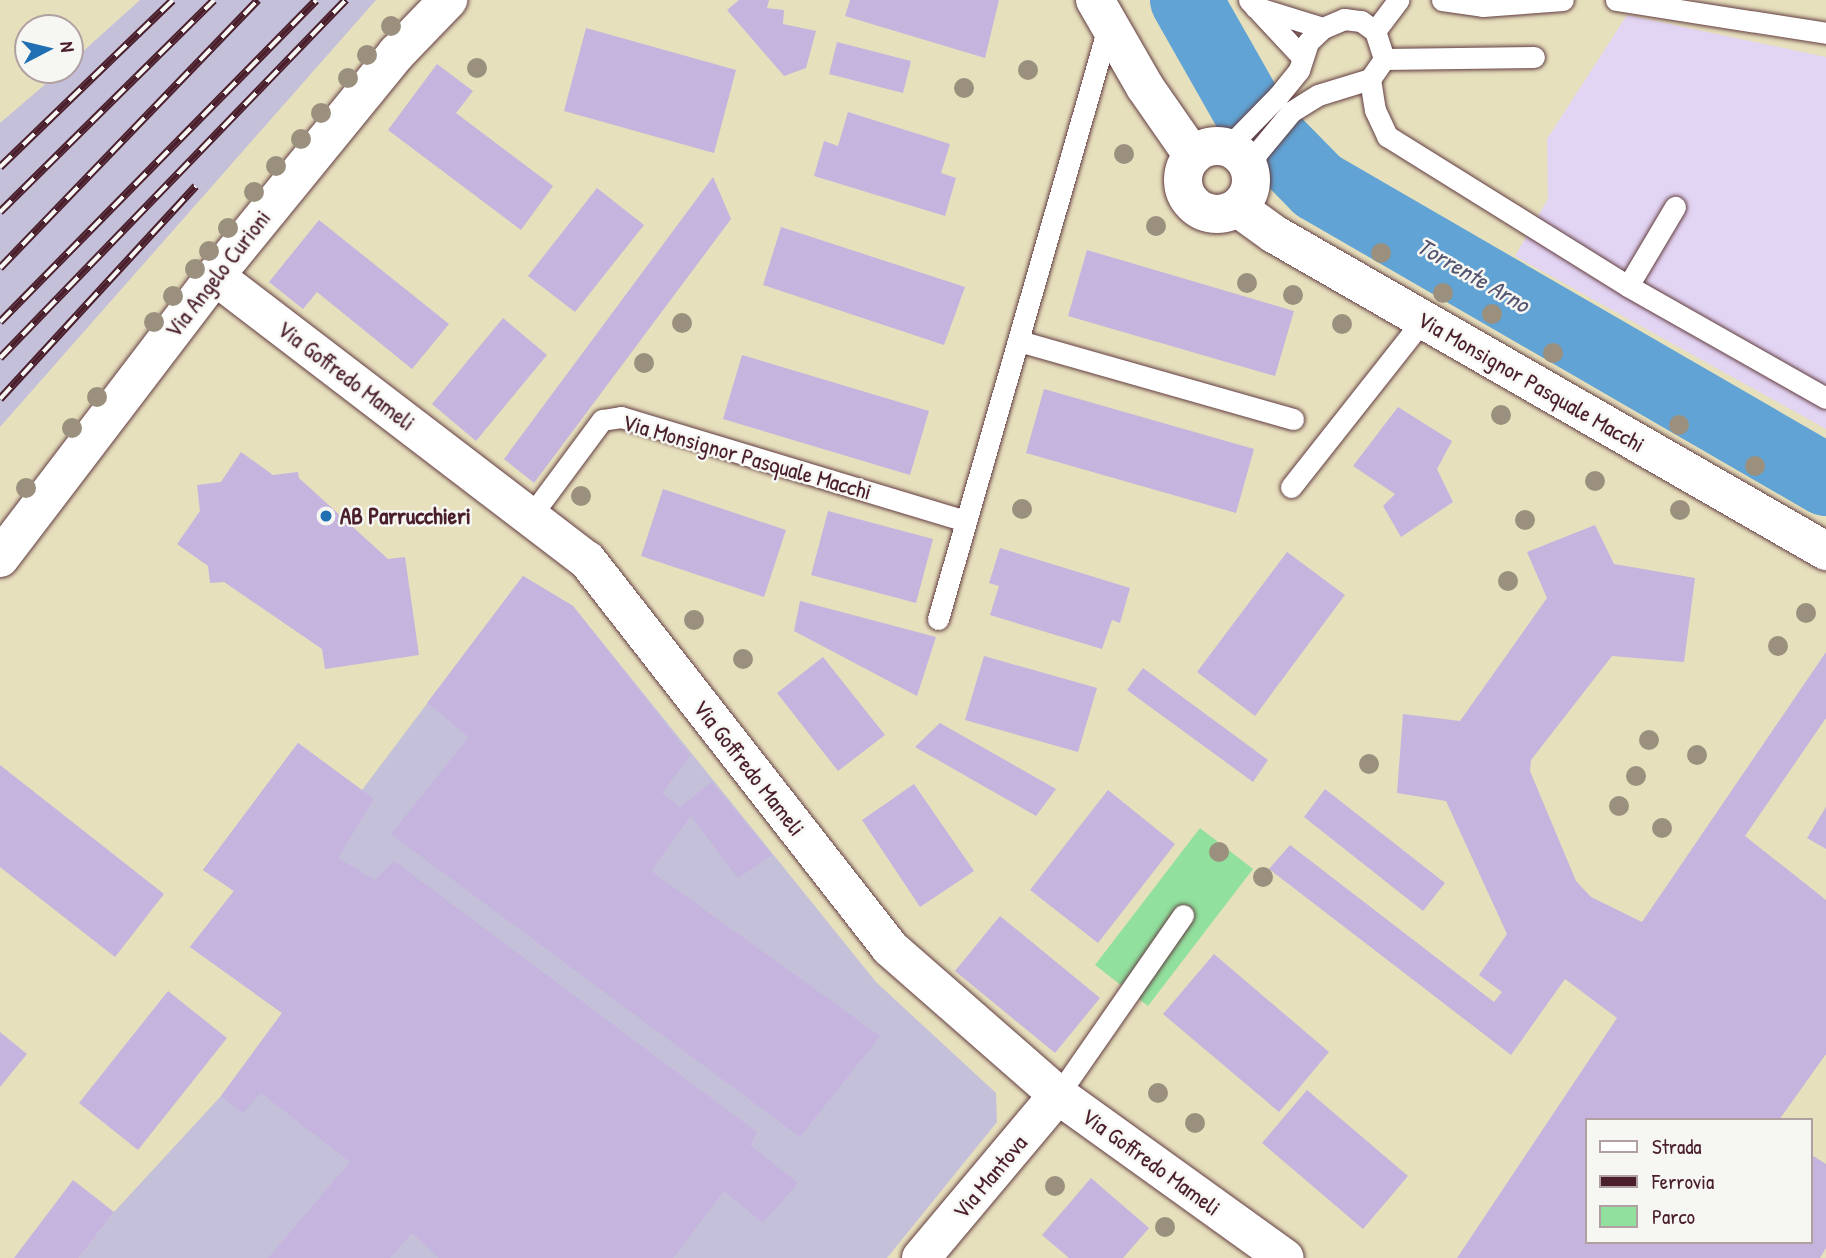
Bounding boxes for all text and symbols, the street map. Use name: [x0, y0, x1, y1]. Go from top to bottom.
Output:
north arrow: [14, 14, 84, 84]
text: N: [54, 40, 81, 53]
street label: Via Angelo Curioni: [160, 205, 276, 343]
water label: Torrente Arno: [1412, 231, 1534, 319]
street label: Via Monsignor Pasquale Macchi: [1413, 306, 1649, 458]
street label: Via Goffredo Mameli: [272, 315, 420, 437]
street label: Via Monsignor Pasquale Macchi: [619, 408, 875, 506]
place label: AB Parrucchieri: [340, 502, 471, 530]
marker: AB Parrucchieri: [318, 508, 334, 524]
street label: Via Goffredo Mameli: [687, 694, 811, 842]
street label: Via Goffredo Mameli: [1076, 1102, 1226, 1222]
legend: [1584, 1118, 1812, 1244]
street label: Via Mantova: [947, 1129, 1033, 1225]
text: Strada: [1652, 1132, 1702, 1161]
text: Ferrovia: [1652, 1167, 1714, 1196]
text: Parco: [1652, 1202, 1695, 1231]

